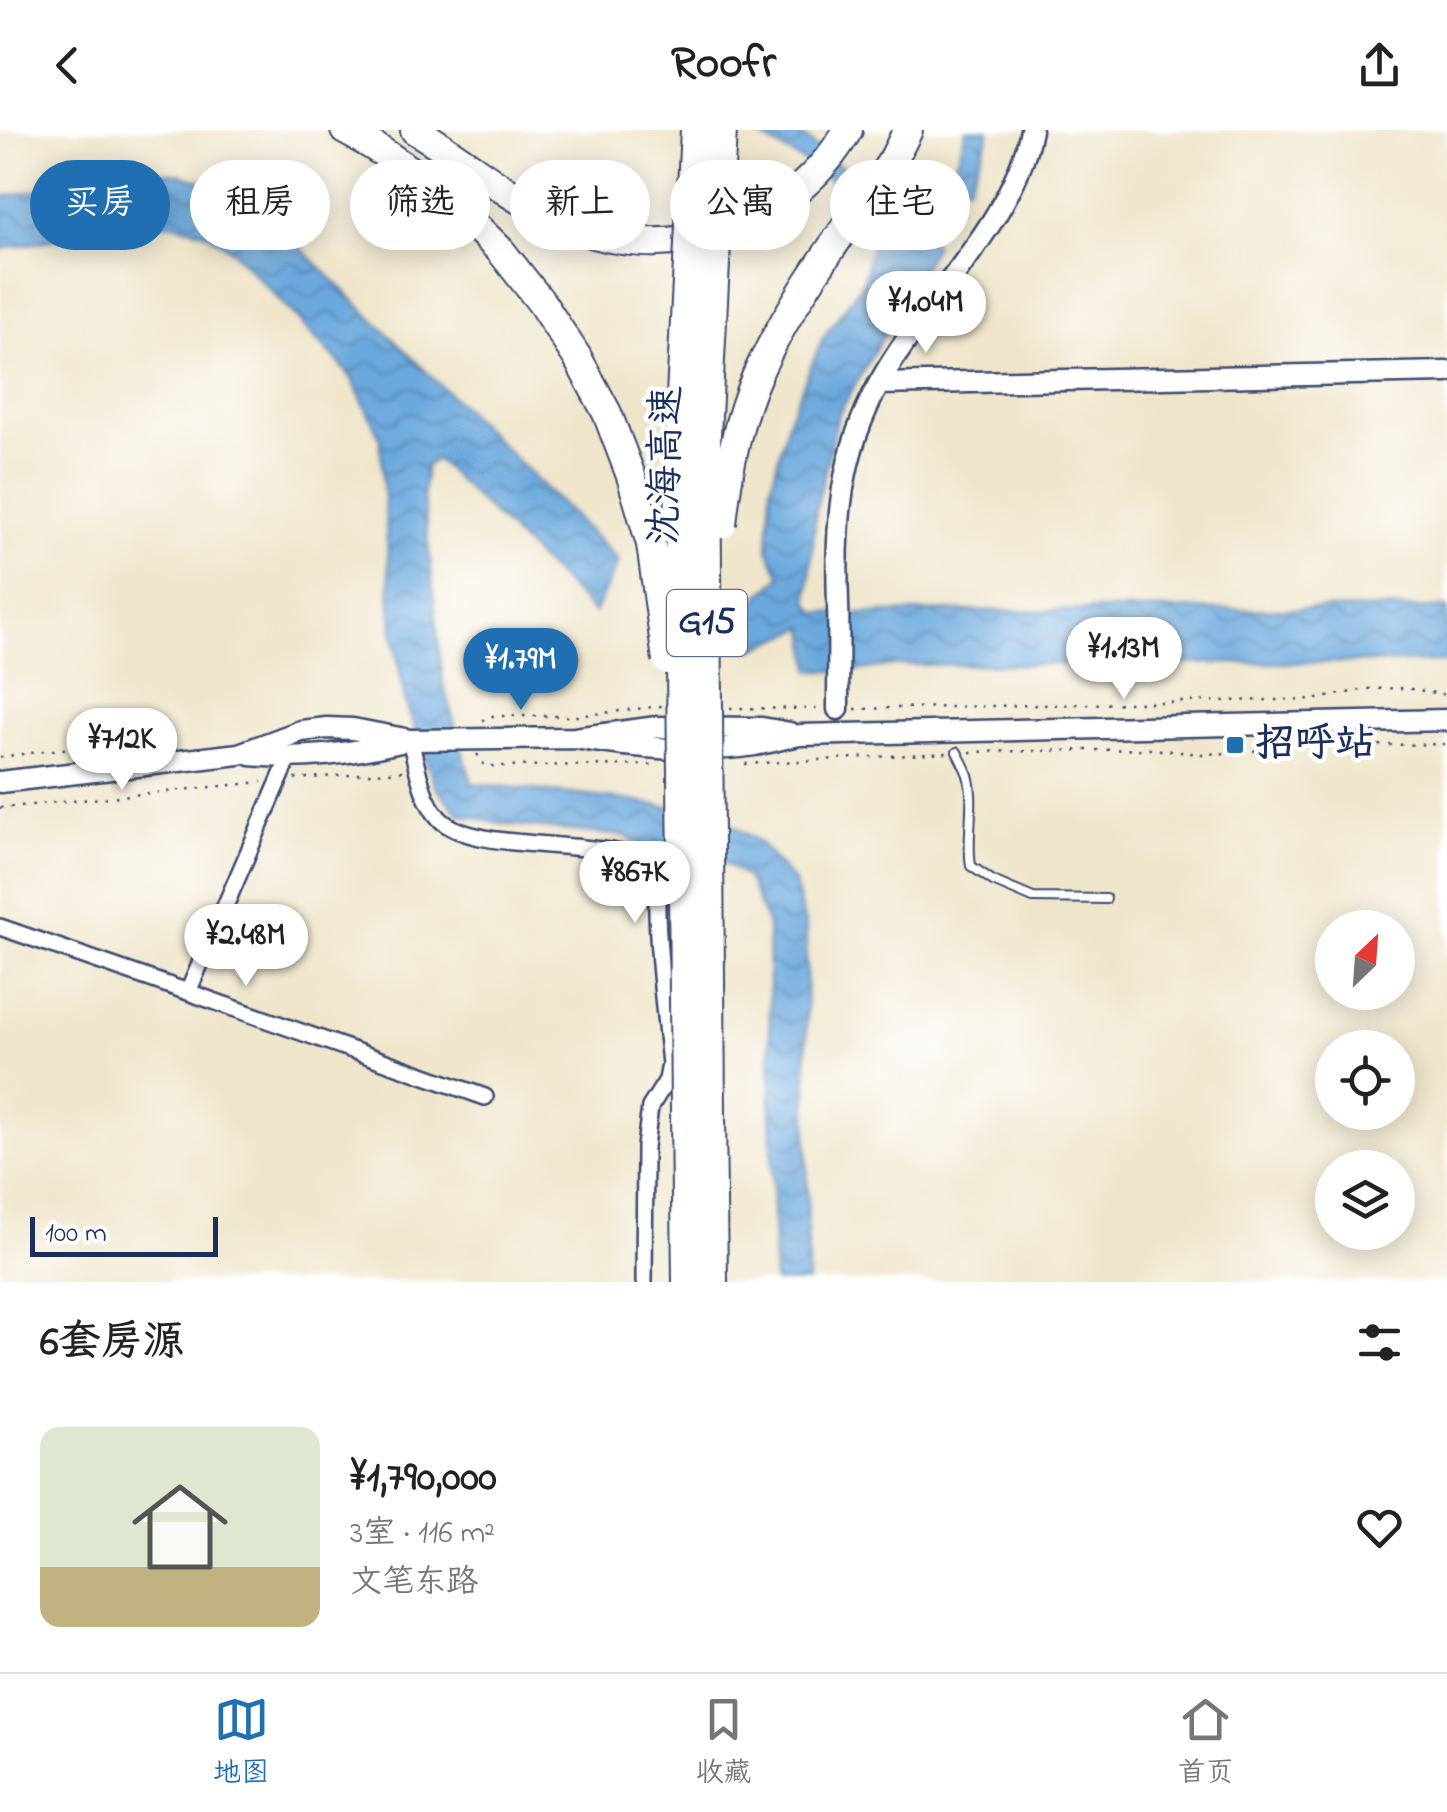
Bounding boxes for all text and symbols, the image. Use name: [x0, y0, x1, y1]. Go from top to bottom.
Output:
text: Roofr: [671, 32, 776, 98]
icon: back: [40, 38, 95, 93]
icon: share: [1352, 38, 1407, 93]
chip: 买房: [30, 160, 170, 250]
chip: 租房: [190, 160, 330, 250]
chip: 筛选: [350, 160, 490, 250]
chip: 新上: [510, 160, 650, 250]
chip: 公寓: [670, 160, 810, 250]
chip: 住宅: [830, 160, 970, 250]
pin: ¥1.04M: [845, 271, 1007, 356]
text: ¥1.04M: [888, 280, 964, 327]
street label: 沈海高速: [637, 384, 699, 546]
road number: G15: [667, 590, 747, 656]
pin: ¥1.13M: [1043, 617, 1205, 702]
text: ¥1.13M: [1088, 626, 1160, 673]
pin: ¥1.79M: [440, 628, 602, 713]
text: ¥1.79M: [485, 637, 557, 684]
pin: ¥712K: [52, 708, 192, 793]
place label: 招呼站: [1255, 716, 1375, 775]
text: ¥712K: [88, 717, 156, 764]
marker: 招呼站: [1224, 734, 1246, 756]
pin: ¥867K: [565, 841, 705, 926]
text: ¥867K: [601, 850, 669, 897]
pin: ¥2.48M: [165, 904, 327, 989]
north arrow: [1315, 910, 1415, 1010]
map controls: [1315, 910, 1415, 1250]
text: ¥2.48M: [206, 913, 286, 960]
button: locate: [1315, 1030, 1415, 1130]
button: layers: [1315, 1150, 1415, 1250]
scale bar: [30, 1212, 218, 1256]
text: 100 m: [45, 1214, 107, 1255]
text: 6套房源: [40, 1313, 184, 1374]
icon: filters: [1352, 1315, 1407, 1370]
text: ¥1,790,000: [350, 1448, 497, 1509]
icon: home: [120, 1467, 240, 1587]
icon: heart: [1352, 1500, 1407, 1555]
text: 3室 · 116 m²: [350, 1511, 495, 1558]
text: 文笔东路: [350, 1560, 478, 1607]
tab: 地图: [213, 1692, 269, 1795]
tab: 收藏: [695, 1692, 752, 1795]
tab: 首页: [1178, 1692, 1234, 1795]

